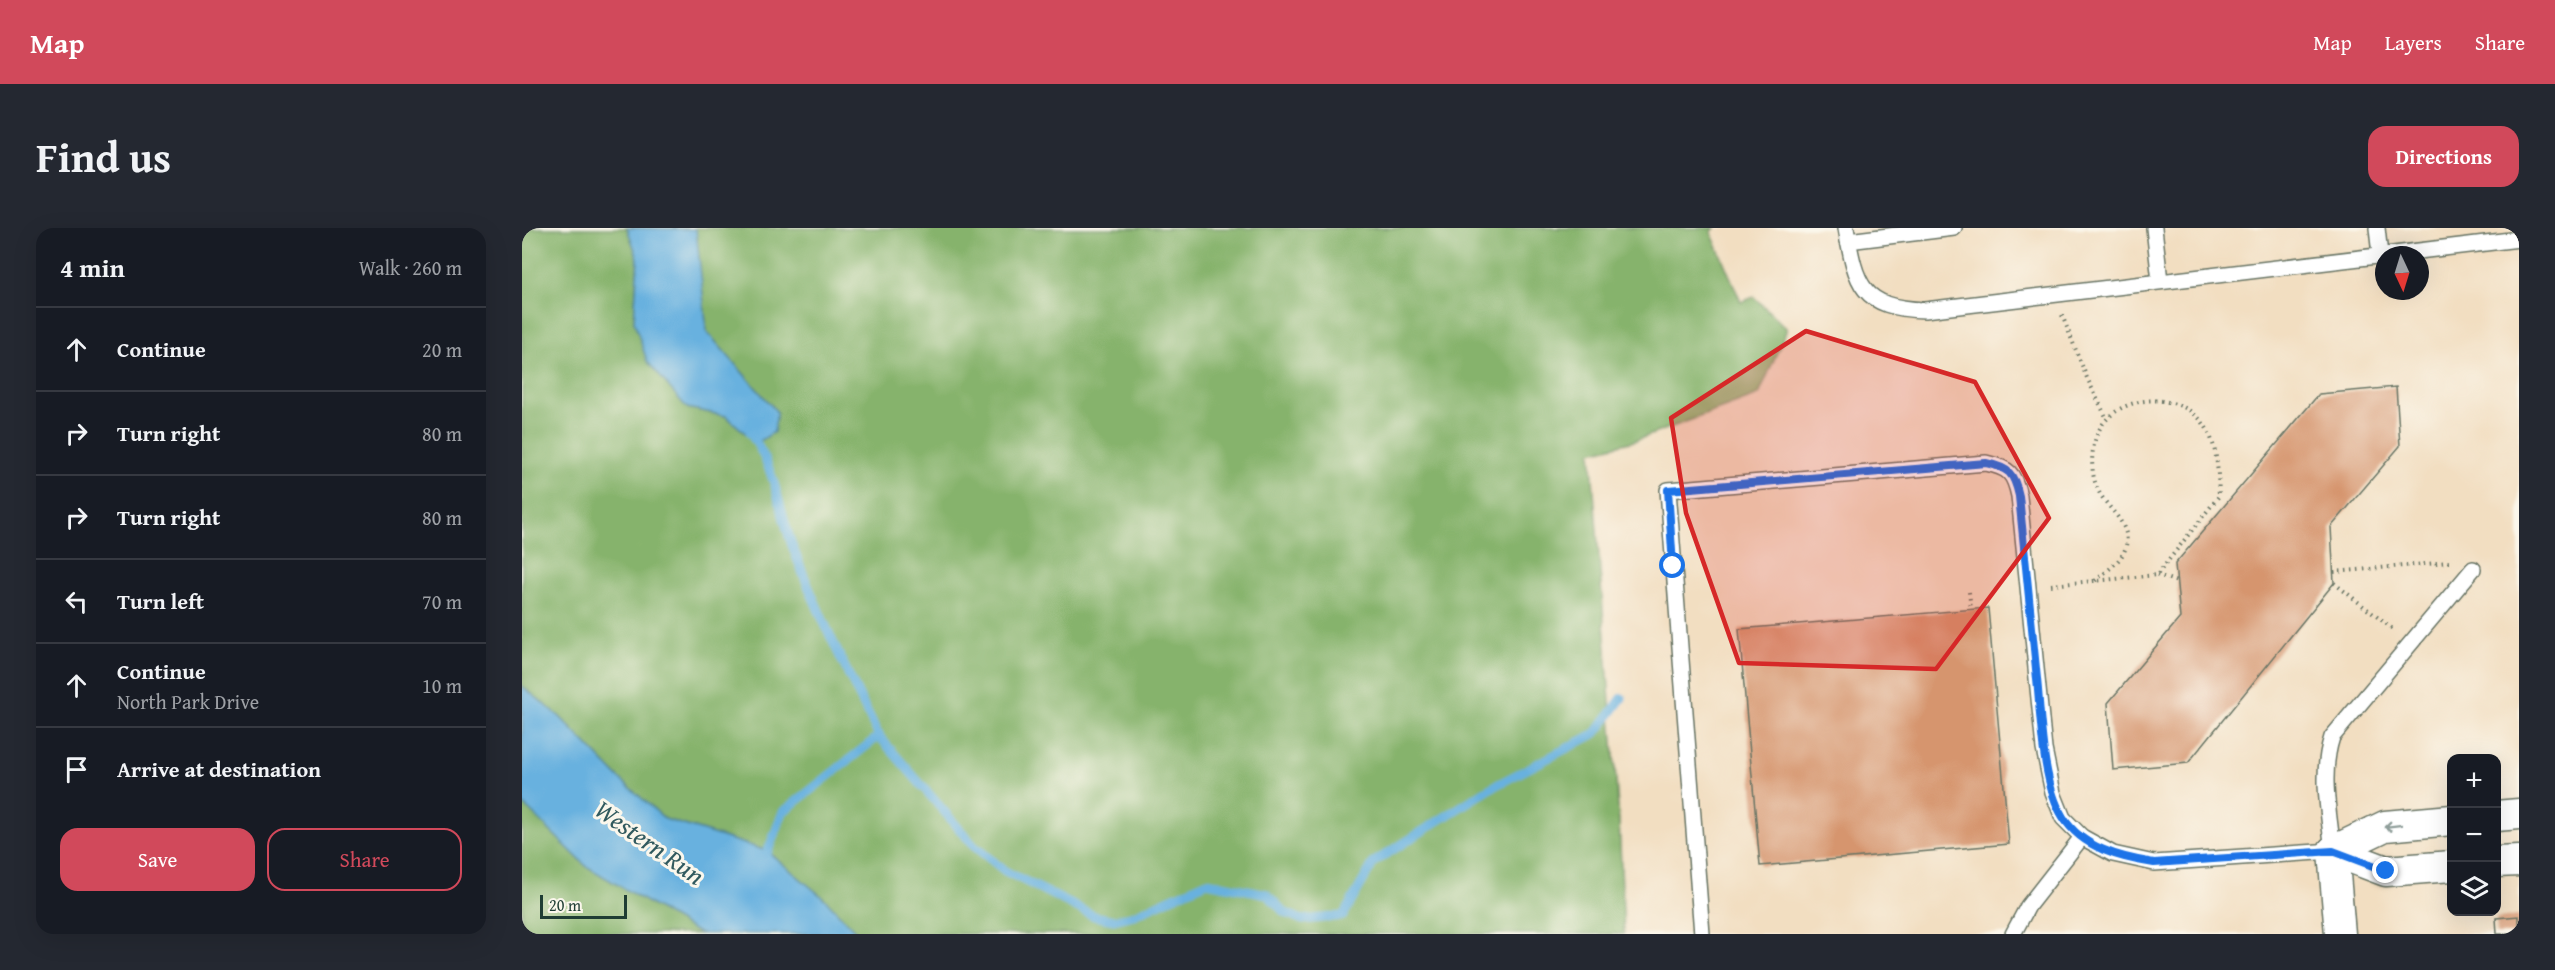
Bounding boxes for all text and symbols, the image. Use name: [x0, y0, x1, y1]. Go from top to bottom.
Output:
text: Map: [30, 22, 84, 63]
text: Map: [2313, 27, 2352, 58]
text: Layers: [2385, 27, 2442, 58]
text: Share: [2475, 27, 2525, 58]
text: Find us: [36, 126, 171, 187]
button: Directions: [2368, 126, 2519, 187]
north arrow: [2375, 246, 2429, 300]
text: 4 min: [60, 248, 125, 287]
text: Walk · 260 m: [359, 253, 462, 282]
icon: ahead: [60, 333, 93, 366]
text: Continue: [117, 333, 206, 365]
text: 20 m: [422, 335, 462, 364]
icon: right: [60, 417, 93, 450]
text: Turn right: [117, 417, 220, 449]
text: 80 m: [422, 419, 462, 448]
icon: right: [60, 501, 93, 534]
text: Turn right: [117, 501, 220, 533]
text: 80 m: [422, 503, 462, 532]
route start: [1659, 552, 1685, 578]
icon: left: [60, 585, 93, 618]
text: Turn left: [117, 585, 204, 617]
text: 70 m: [422, 587, 462, 616]
text: Continue: [117, 655, 206, 687]
icon: ahead: [60, 669, 93, 702]
text: 10 m: [422, 671, 462, 700]
text: North Park Drive: [117, 687, 259, 716]
icon: arrive: [60, 753, 93, 786]
text: Arrive at destination: [117, 753, 321, 785]
map controls: [2447, 754, 2501, 916]
button: +: [2447, 754, 2501, 808]
water label: Western Run: [587, 790, 713, 894]
button: −: [2447, 808, 2501, 862]
one-way arrow: [2384, 821, 2404, 832]
button: Save: [60, 828, 255, 891]
button: Share: [267, 828, 462, 891]
route end: [2372, 857, 2398, 883]
button: layers: [2447, 862, 2501, 916]
scale bar: [540, 892, 627, 920]
text: 20 m: [549, 893, 581, 917]

